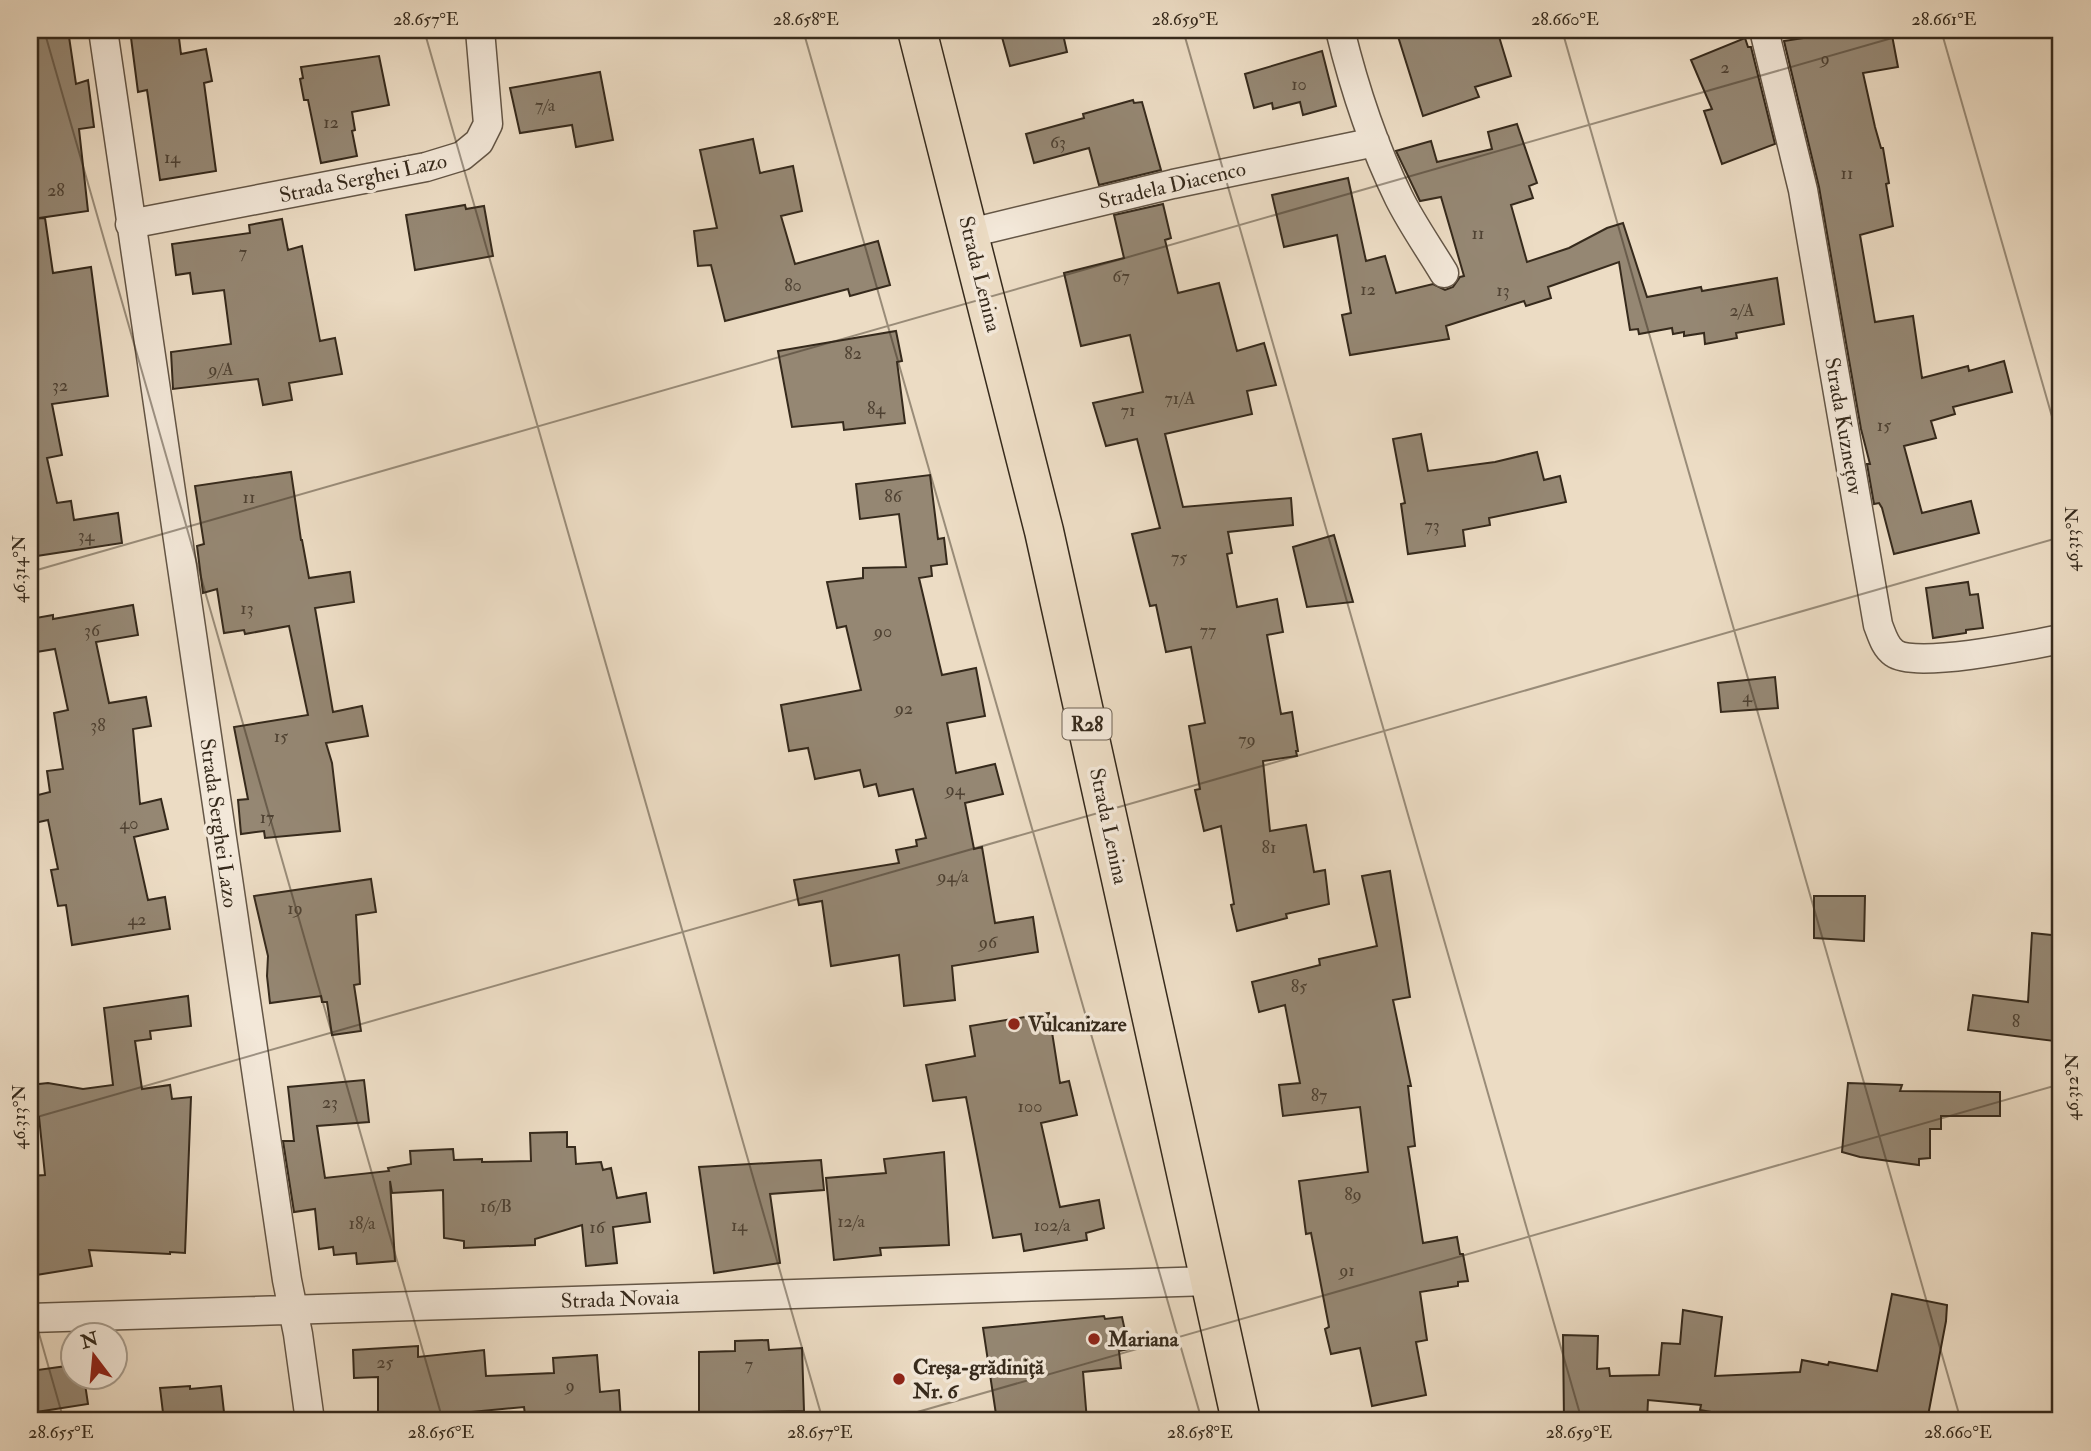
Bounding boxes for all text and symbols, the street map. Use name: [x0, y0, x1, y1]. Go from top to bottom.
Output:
text: 28.657°E: [393, 8, 459, 31]
text: 28.658°E: [773, 8, 839, 31]
text: 28.659°E: [1152, 8, 1218, 31]
text: 28.660°E: [1531, 8, 1599, 31]
text: 28.661°E: [1912, 8, 1976, 31]
house number: 9: [1818, 47, 1830, 70]
house number: 2: [1720, 56, 1730, 79]
house number: 10: [1291, 73, 1307, 96]
house number: 7/a: [535, 94, 556, 117]
house number: 12: [323, 111, 339, 134]
house number: 63: [1050, 131, 1066, 154]
house number: 14: [164, 146, 181, 169]
street label: Strada Serghei Lazo: [277, 148, 449, 209]
street label: Stradela Diacenco: [1096, 155, 1248, 216]
house number: 11: [1841, 162, 1853, 185]
house number: 28: [47, 179, 65, 202]
street label: Strada Lenina: [952, 214, 1007, 335]
house number: 11: [1472, 222, 1484, 245]
house number: 7: [239, 241, 247, 264]
house number: 67: [1112, 265, 1130, 288]
house number: 80: [784, 274, 802, 297]
house number: 12: [1360, 278, 1376, 301]
house number: 13: [1496, 279, 1510, 302]
house number: 2/A: [1729, 299, 1755, 322]
house number: 82: [844, 342, 862, 365]
street label: Strada Kuznețov: [1818, 355, 1869, 498]
house number: 9/A: [206, 358, 234, 381]
house number: 32: [52, 374, 68, 397]
house number: 71/A: [1165, 387, 1196, 410]
house number: 84: [867, 397, 886, 420]
house number: 71: [1121, 399, 1135, 422]
house number: 15: [1877, 414, 1891, 437]
house number: 86: [884, 485, 903, 508]
house number: 11: [243, 486, 255, 509]
text: 46.313°N: [2061, 507, 2084, 571]
house number: 73: [1424, 514, 1440, 537]
house number: 34: [78, 524, 96, 547]
text: 46.314°N: [8, 535, 31, 603]
house number: 75: [1171, 546, 1187, 569]
house number: 13: [240, 597, 254, 620]
house number: 36: [84, 619, 101, 642]
house number: 77: [1200, 619, 1216, 642]
house number: 90: [872, 620, 892, 643]
house number: 4: [1742, 685, 1753, 708]
house number: 92: [893, 697, 913, 720]
road number: R28: [1062, 708, 1112, 740]
house number: 38: [90, 714, 106, 737]
house number: 15: [274, 725, 288, 748]
house number: 79: [1238, 728, 1256, 751]
street label: Strada Serghei Lazo: [193, 737, 244, 910]
street label: Strada Lenina: [1083, 765, 1134, 887]
house number: 94: [944, 778, 966, 801]
house number: 17: [260, 806, 274, 829]
house number: 40: [120, 812, 138, 835]
house number: 81: [1262, 836, 1276, 859]
house number: 94/a: [935, 865, 969, 888]
house number: 19: [287, 897, 303, 920]
house number: 42: [128, 908, 146, 931]
house number: 96: [977, 931, 998, 954]
house number: 85: [1291, 975, 1307, 998]
house number: 8: [2012, 1010, 2020, 1033]
place label: Vulcanizare: [1027, 1011, 1127, 1038]
marker: Vulcanizare: [1006, 1016, 1022, 1032]
text: 46.312°N: [2061, 1053, 2084, 1121]
house number: 87: [1311, 1084, 1327, 1107]
text: 46.313°N: [8, 1085, 31, 1149]
house number: 23: [322, 1091, 338, 1114]
house number: 100: [1018, 1095, 1042, 1118]
house number: 89: [1344, 1183, 1362, 1206]
house number: 16/B: [480, 1195, 512, 1218]
house number: 12/a: [837, 1210, 865, 1233]
house number: 18/a: [349, 1212, 376, 1235]
house number: 14: [731, 1214, 748, 1237]
house number: 102/a: [1034, 1214, 1071, 1237]
house number: 16: [589, 1216, 606, 1239]
house number: 91: [1337, 1259, 1355, 1282]
street label: Strada Novaia: [560, 1284, 680, 1315]
north arrow: [60, 1322, 130, 1392]
text: N: [77, 1326, 102, 1355]
place label: Mariana: [1107, 1326, 1180, 1353]
marker: Mariana: [1086, 1331, 1102, 1347]
house number: 25: [377, 1351, 394, 1374]
house number: 7: [745, 1353, 753, 1376]
place label: Creșa-grădiniță Nr. 6: [912, 1354, 1045, 1405]
marker: Creșa-grădiniță Nr. 6: [891, 1371, 907, 1387]
house number: 9: [563, 1374, 575, 1397]
text: 28.655°E: [28, 1421, 94, 1444]
text: 28.656°E: [408, 1421, 474, 1444]
text: 28.657°E: [787, 1421, 853, 1444]
text: 28.658°E: [1167, 1421, 1233, 1444]
text: 28.659°E: [1546, 1421, 1612, 1444]
text: 28.660°E: [1924, 1421, 1992, 1444]

